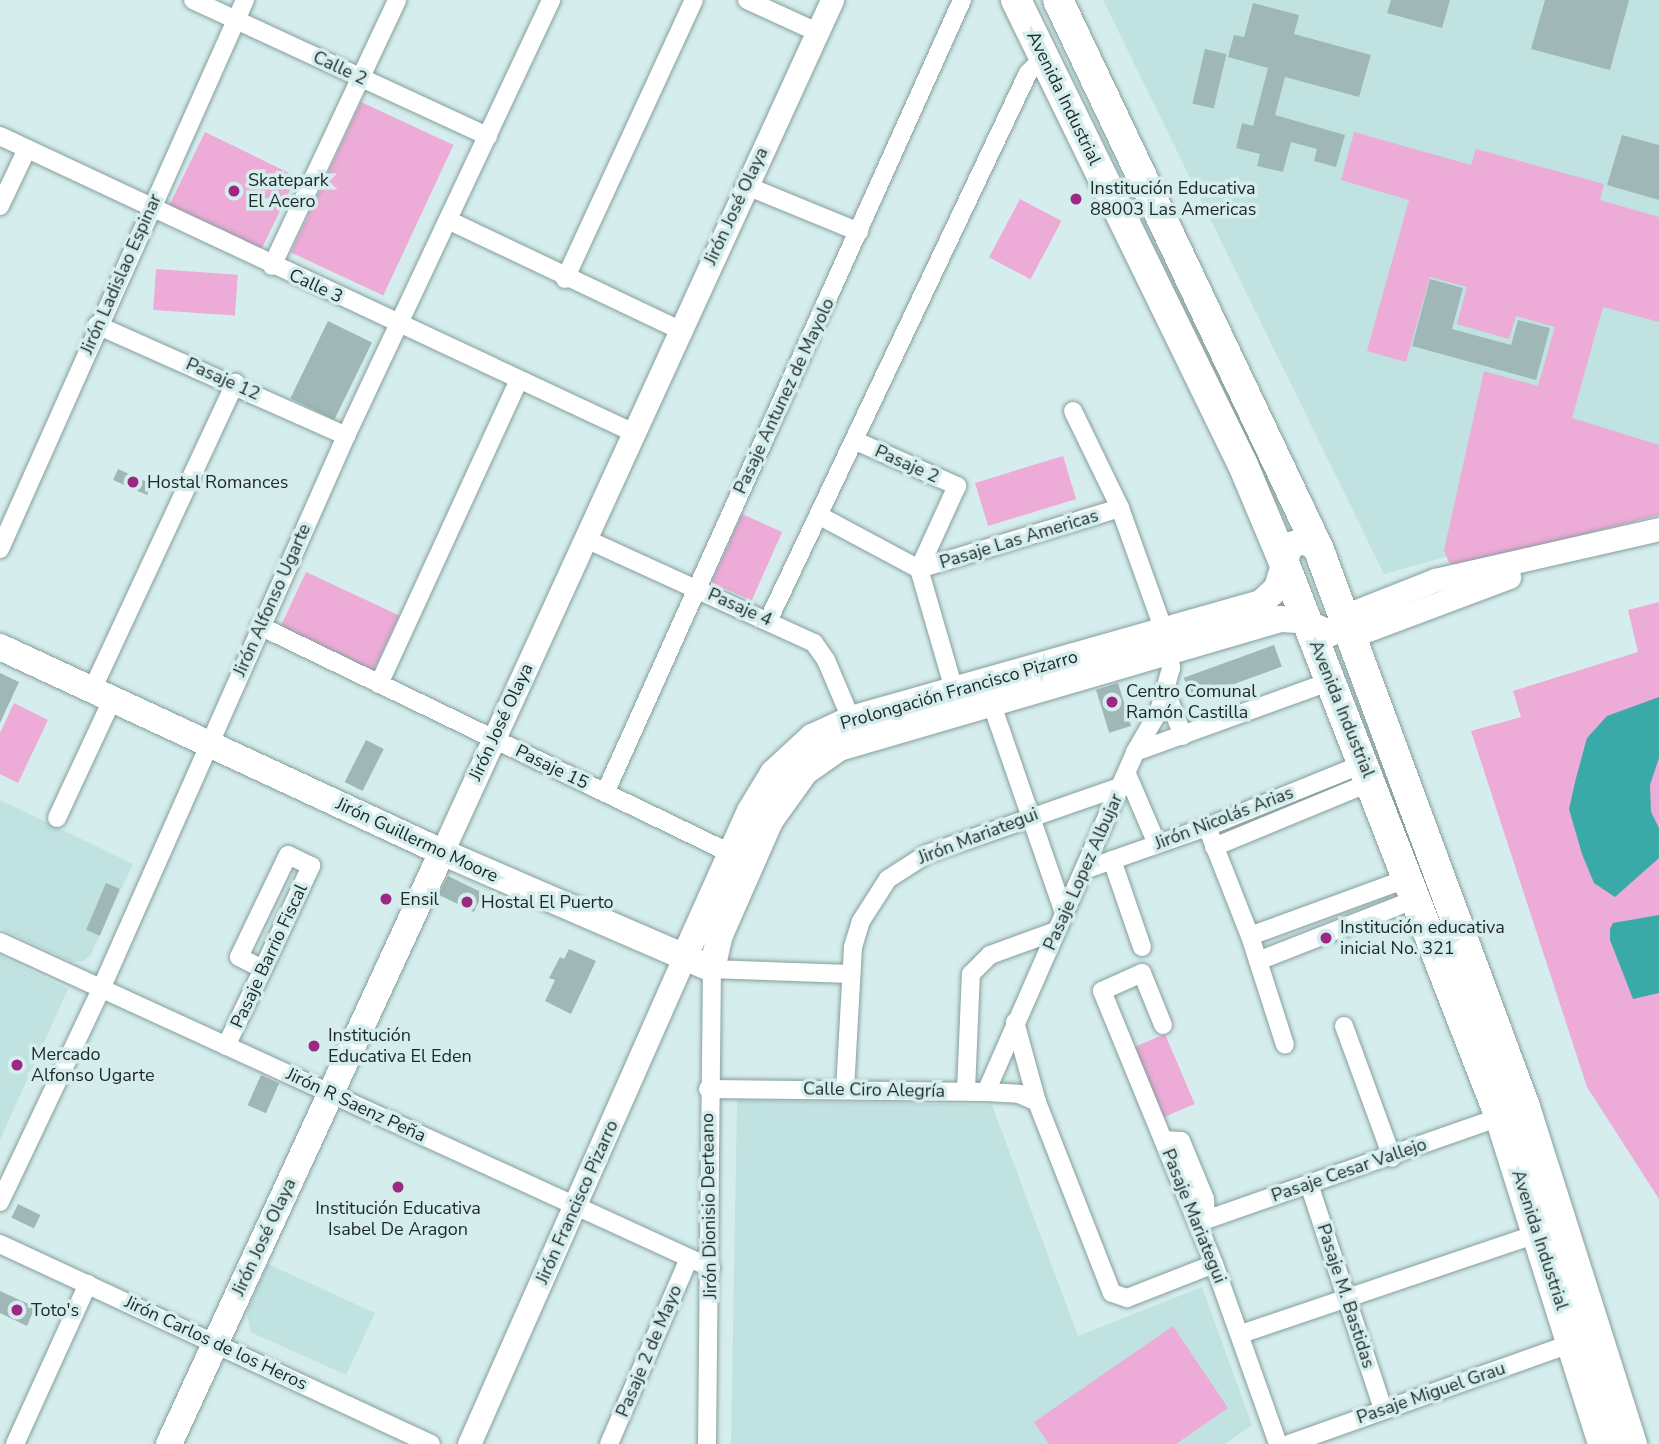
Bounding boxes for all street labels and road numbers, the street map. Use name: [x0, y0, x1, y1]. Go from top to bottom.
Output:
street label: Avenida Industrial: [1022, 28, 1106, 168]
street label: Calle 2: [310, 46, 370, 90]
street label: Jirón José Olaya: [699, 144, 773, 268]
street label: Jirón Ladislao Espinar: [76, 190, 166, 358]
street label: Calle 3: [286, 264, 346, 308]
street label: Pasaje Antunez de Mayolo: [729, 295, 839, 497]
street label: Pasaje 12: [183, 353, 263, 405]
street label: Pasaje 2: [872, 440, 942, 488]
street label: Pasaje Las Americas: [937, 505, 1101, 573]
street label: Jirón Alfonso Ugarte: [229, 520, 315, 680]
street label: Pasaje 4: [705, 583, 775, 631]
street label: Avenida Industrial: [1305, 637, 1379, 781]
street label: Prolongación Francisco Pizarro: [838, 646, 1080, 734]
street label: Jirón José Olaya: [464, 660, 538, 784]
street label: Pasaje 15: [512, 740, 592, 794]
street label: Jirón Nicolás Arias: [1152, 782, 1296, 854]
street label: Pasaje Lopez Albujar: [1039, 790, 1127, 954]
street label: Jirón Guillermo Moore: [332, 793, 502, 887]
street label: Jirón Mariategui: [915, 803, 1041, 869]
street label: Pasaje Barrio Fiscal: [226, 881, 312, 1031]
street label: Jirón R Saenz Peña: [283, 1063, 429, 1147]
street label: Calle Ciro Alegría: [803, 1078, 945, 1102]
street label: Jirón Dionisio Derteano: [697, 1113, 721, 1299]
street label: Jirón Francisco Pizarro: [531, 1117, 623, 1287]
street label: Pasaje Cesar Vallejo: [1269, 1133, 1429, 1207]
street label: Pasaje Mariategui: [1157, 1146, 1231, 1286]
street label: Avenida Industrial: [1507, 1167, 1573, 1313]
street label: Jirón José Olaya: [227, 1175, 301, 1299]
street label: Pasaje M. Bastidas: [1312, 1221, 1380, 1371]
street label: Pasaje 2 de Mayo: [611, 1282, 687, 1420]
street label: Jirón Carlos de los Heros: [121, 1291, 311, 1395]
street label: Pasaje Miguel Grau: [1354, 1357, 1508, 1429]

